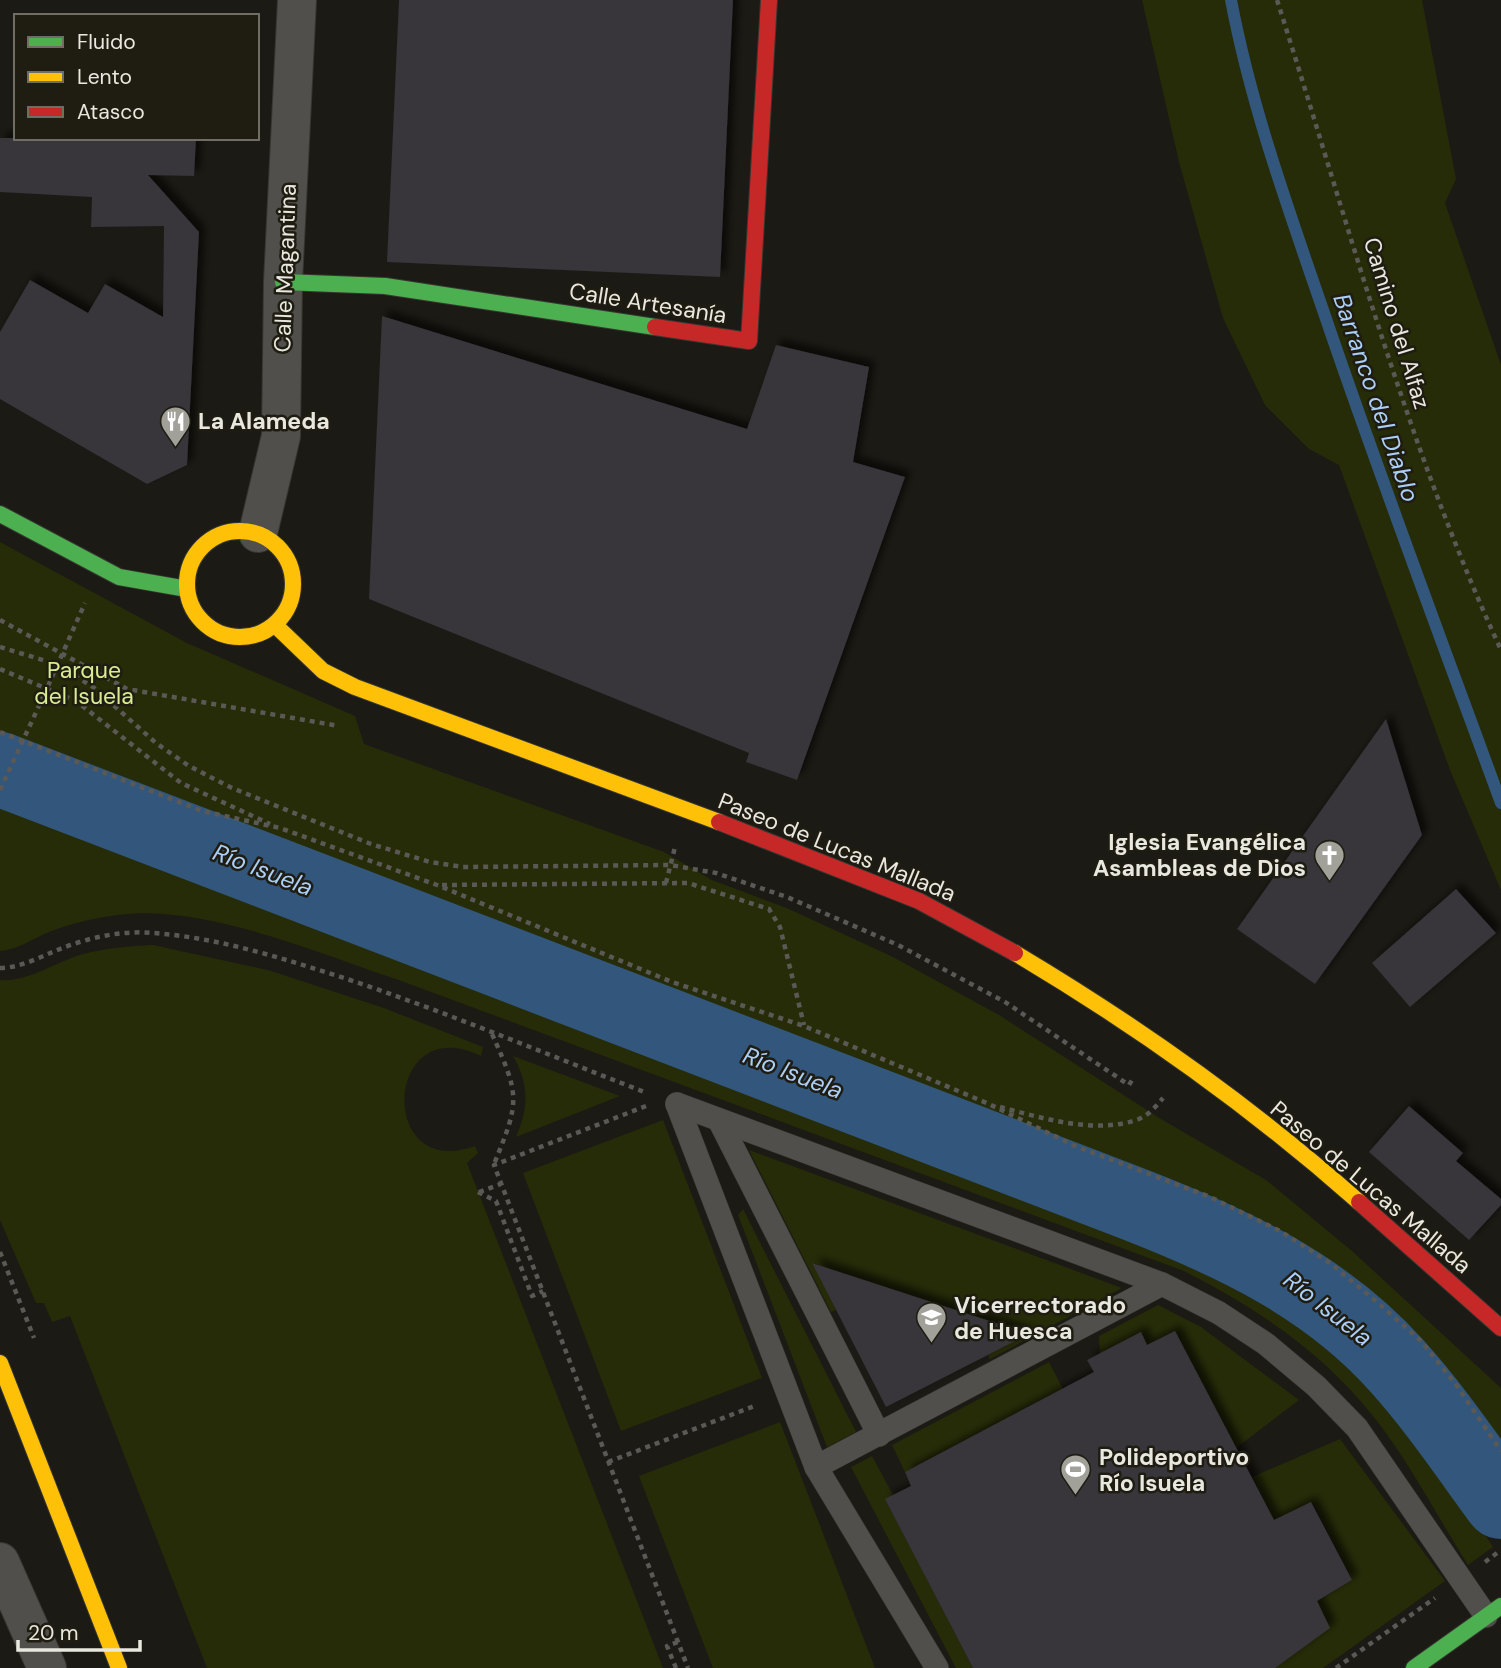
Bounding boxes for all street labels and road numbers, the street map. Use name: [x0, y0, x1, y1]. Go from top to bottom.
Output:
street label: Calle Magantina: [267, 183, 303, 353]
street label: Camino del Alfaz: [1357, 234, 1437, 412]
street label: Calle Artesanía: [567, 276, 729, 330]
street label: Paseo de Lucas Mallada: [714, 786, 960, 908]
street label: Paseo de Lucas Mallada: [1264, 1094, 1478, 1280]

